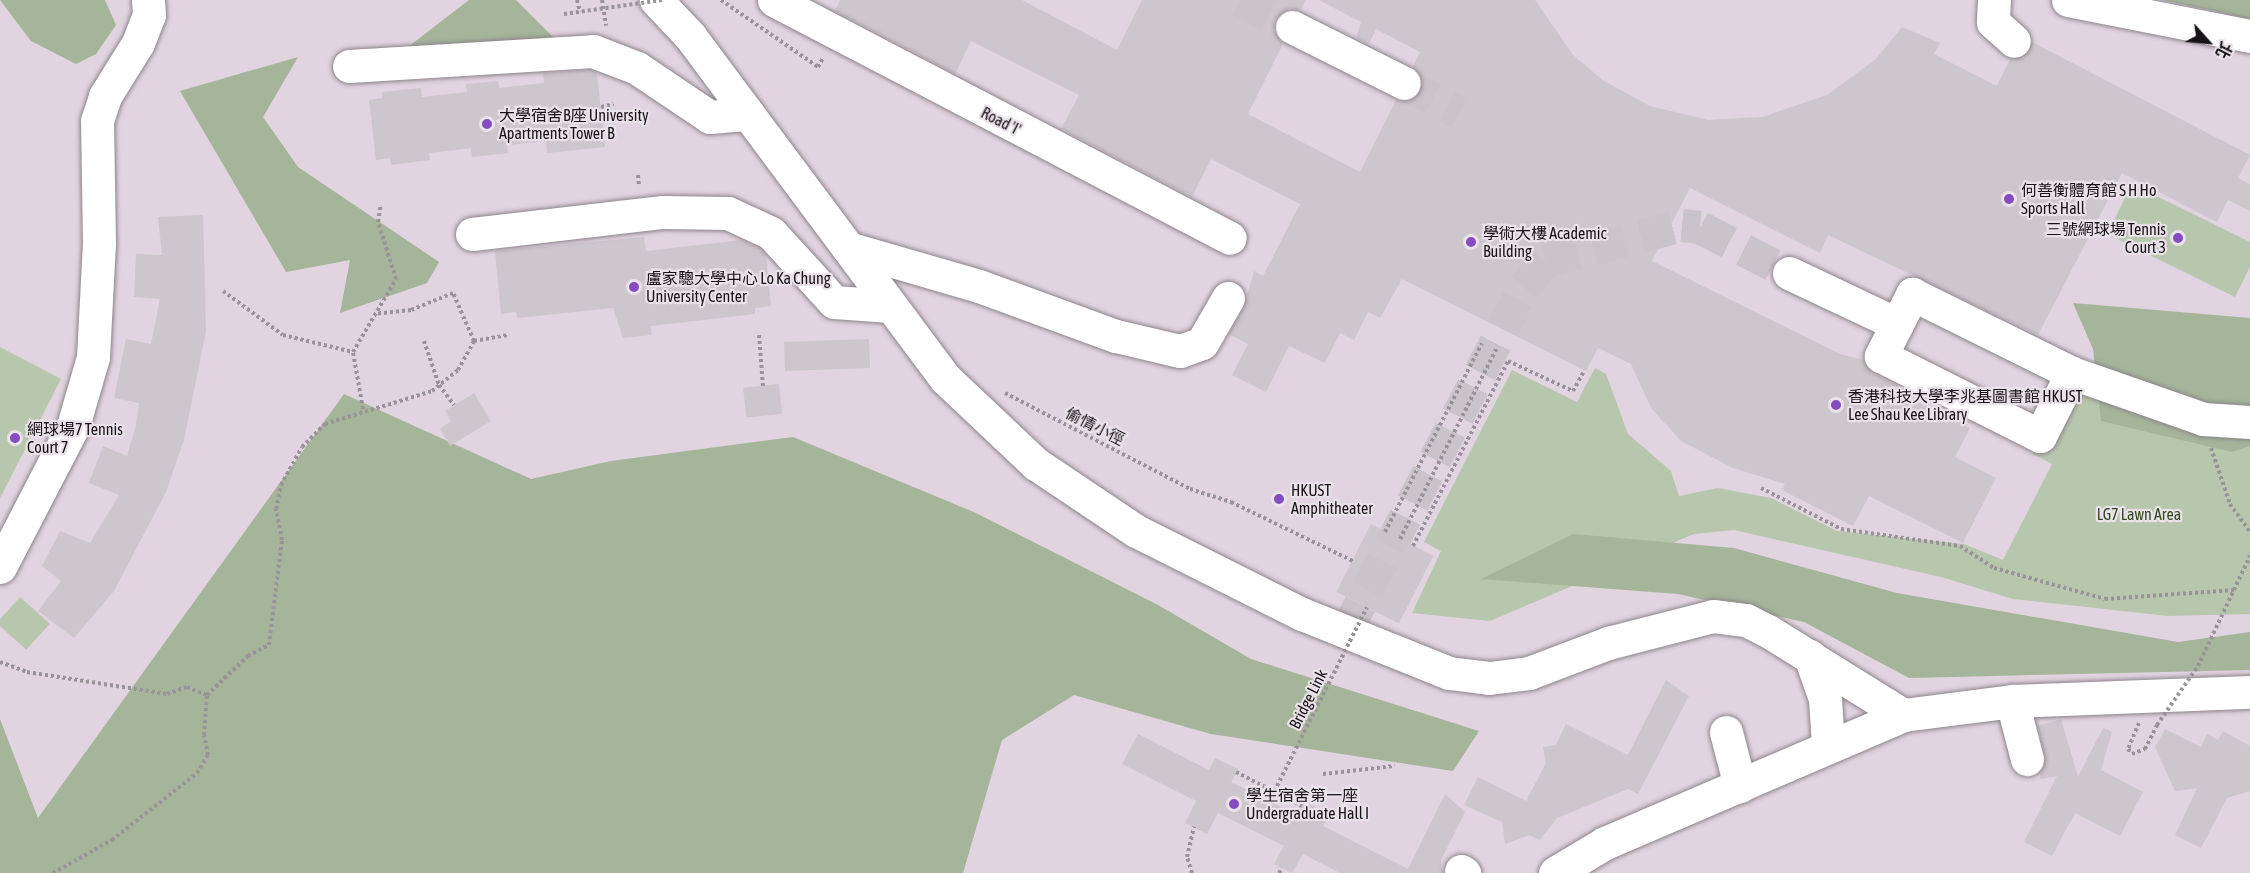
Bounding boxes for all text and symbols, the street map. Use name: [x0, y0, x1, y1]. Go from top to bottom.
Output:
north arrow: [2178, 12, 2238, 72]
text: 北: [2212, 39, 2236, 61]
street label: Road 'I': [978, 103, 1024, 139]
place label: 大學宿舍B座 University Apartments Tower B: [499, 105, 649, 143]
marker: 大學宿舍B座 University Apartments Tower B: [480, 117, 494, 131]
place label: 何善衡體育館 S H Ho Sports Hall: [2021, 180, 2156, 218]
marker: 何善衡體育館 S H Ho Sports Hall: [2002, 192, 2016, 206]
place label: 三號網球場 Tennis Court 3: [2046, 219, 2166, 257]
place label: 學術大樓 Academic Building: [1483, 223, 1606, 261]
marker: 三號網球場 Tennis Court 3: [2171, 231, 2185, 245]
marker: 學術大樓 Academic Building: [1464, 235, 1478, 249]
place label: 盧家驄大學中心 Lo Ka Chung University Center: [646, 268, 831, 306]
marker: 盧家驄大學中心 Lo Ka Chung University Center: [627, 280, 641, 294]
place label: 香港科技大學李兆基圖書館 HKUST Lee Shau Kee Library: [1848, 386, 2083, 424]
marker: 香港科技大學李兆基圖書館 HKUST Lee Shau Kee Library: [1829, 398, 1843, 412]
street label: 偷情小徑: [1062, 403, 1128, 449]
place label: 網球場7 Tennis Court 7: [27, 419, 123, 457]
marker: 網球場7 Tennis Court 7: [8, 431, 22, 445]
place label: HKUST Amphitheater: [1291, 480, 1373, 518]
marker: HKUST Amphitheater: [1272, 492, 1286, 506]
park label: LG7 Lawn Area: [2097, 504, 2181, 524]
street label: Bridge Link: [1285, 666, 1331, 732]
place label: 學生宿舍第一座 Undergraduate Hall I: [1246, 785, 1369, 823]
marker: 學生宿舍第一座 Undergraduate Hall I: [1227, 797, 1241, 811]

